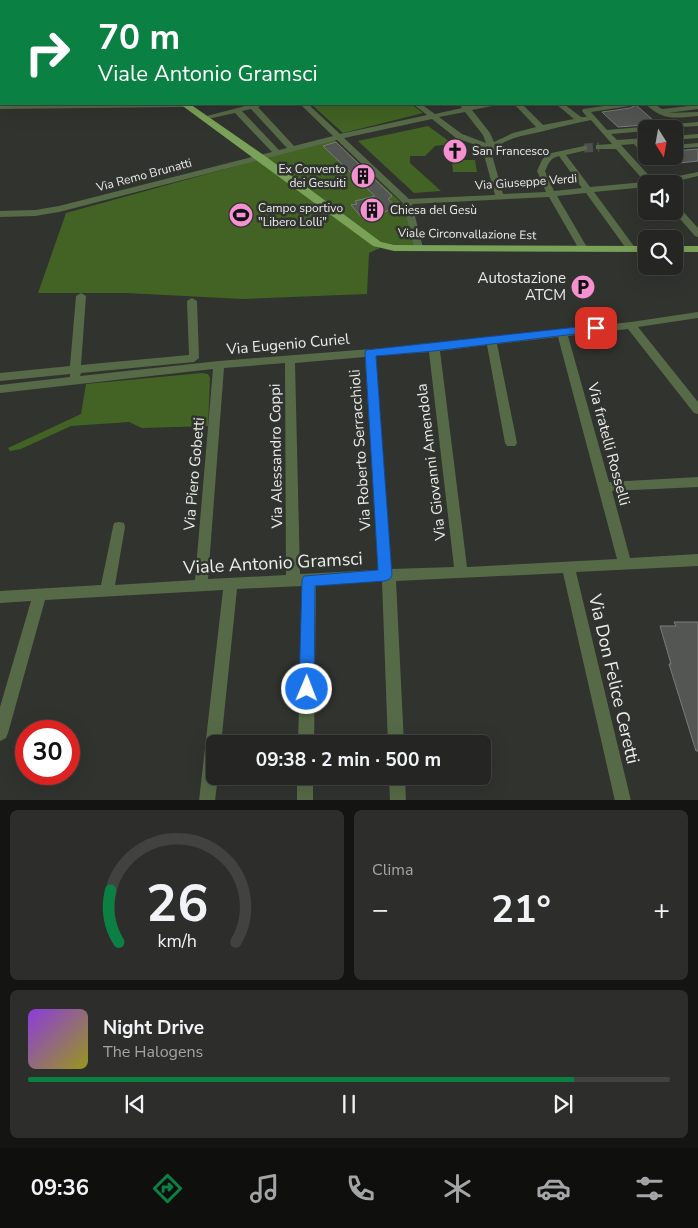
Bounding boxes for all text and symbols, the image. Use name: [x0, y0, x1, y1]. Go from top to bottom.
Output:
text: 70 m: [98, 14, 180, 61]
icon: right: [15, 20, 80, 85]
text: Viale Antonio Gramsci: [98, 59, 318, 89]
north arrow: [638, 120, 682, 165]
map controls: [638, 120, 683, 275]
church icon: San Francesco: [442, 138, 468, 164]
place label: San Francesco: [472, 143, 550, 159]
street label: Via Remo Brunatti: [94, 155, 193, 196]
place label: Ex Convento dei Gesuiti: [278, 161, 346, 191]
building icon: Ex Convento dei Gesuiti: [350, 163, 376, 189]
street label: Via Giuseppe Verdi: [473, 170, 578, 194]
button: sound: [638, 175, 683, 220]
building icon: Chiesa del Gesù: [359, 197, 385, 223]
place label: Campo sportivo "Libero Lolli": [258, 200, 343, 230]
sports icon: Campo sportivo "Libero Lolli": [228, 202, 254, 228]
place label: Chiesa del Gesù: [390, 202, 477, 218]
street label: Viale Circonvallazione Est: [397, 225, 537, 243]
button: search: [638, 230, 683, 275]
place label: Autostazione ATCM: [478, 268, 566, 305]
parking icon: Autostazione ATCM: [570, 274, 596, 300]
pin: [575, 307, 617, 349]
icon: arrive: [582, 314, 610, 342]
street label: Via Eugenio Curiel: [225, 329, 351, 359]
street label: Via Roberto Serracchioli: [344, 369, 376, 532]
street label: Via fratelli Rosselli: [583, 379, 635, 508]
street label: Via Giovanni Amendola: [411, 382, 451, 543]
street label: Via Alessandro Coppi: [265, 383, 287, 530]
street label: Via Piero Gobetti: [179, 416, 209, 533]
street label: Viale Antonio Gramsci: [182, 546, 363, 580]
street label: Via Don Felice Ceretti: [583, 591, 645, 766]
position arrow: [280, 662, 332, 714]
speed limit sign: 30: [15, 720, 80, 785]
text: 09:38 · 2 min · 500 m: [256, 747, 441, 773]
text: Clima: [372, 859, 413, 881]
text: 26: [146, 868, 208, 939]
text: 21°: [491, 884, 551, 935]
text: −: [372, 891, 389, 929]
text: +: [653, 891, 670, 929]
text: km/h: [157, 929, 197, 953]
text: Night Drive: [103, 1015, 204, 1041]
text: The Halogens: [103, 1041, 203, 1063]
icon: previous: [121, 1090, 149, 1118]
icon: pause: [335, 1090, 363, 1118]
icon: next: [549, 1090, 577, 1118]
icon: directions: [150, 1171, 185, 1206]
icon: music: [247, 1171, 282, 1206]
icon: phone: [343, 1171, 378, 1206]
icon: climate: [440, 1171, 475, 1206]
icon: car: [536, 1171, 571, 1206]
icon: filters: [632, 1171, 667, 1206]
text: 09:36: [31, 1173, 89, 1203]

